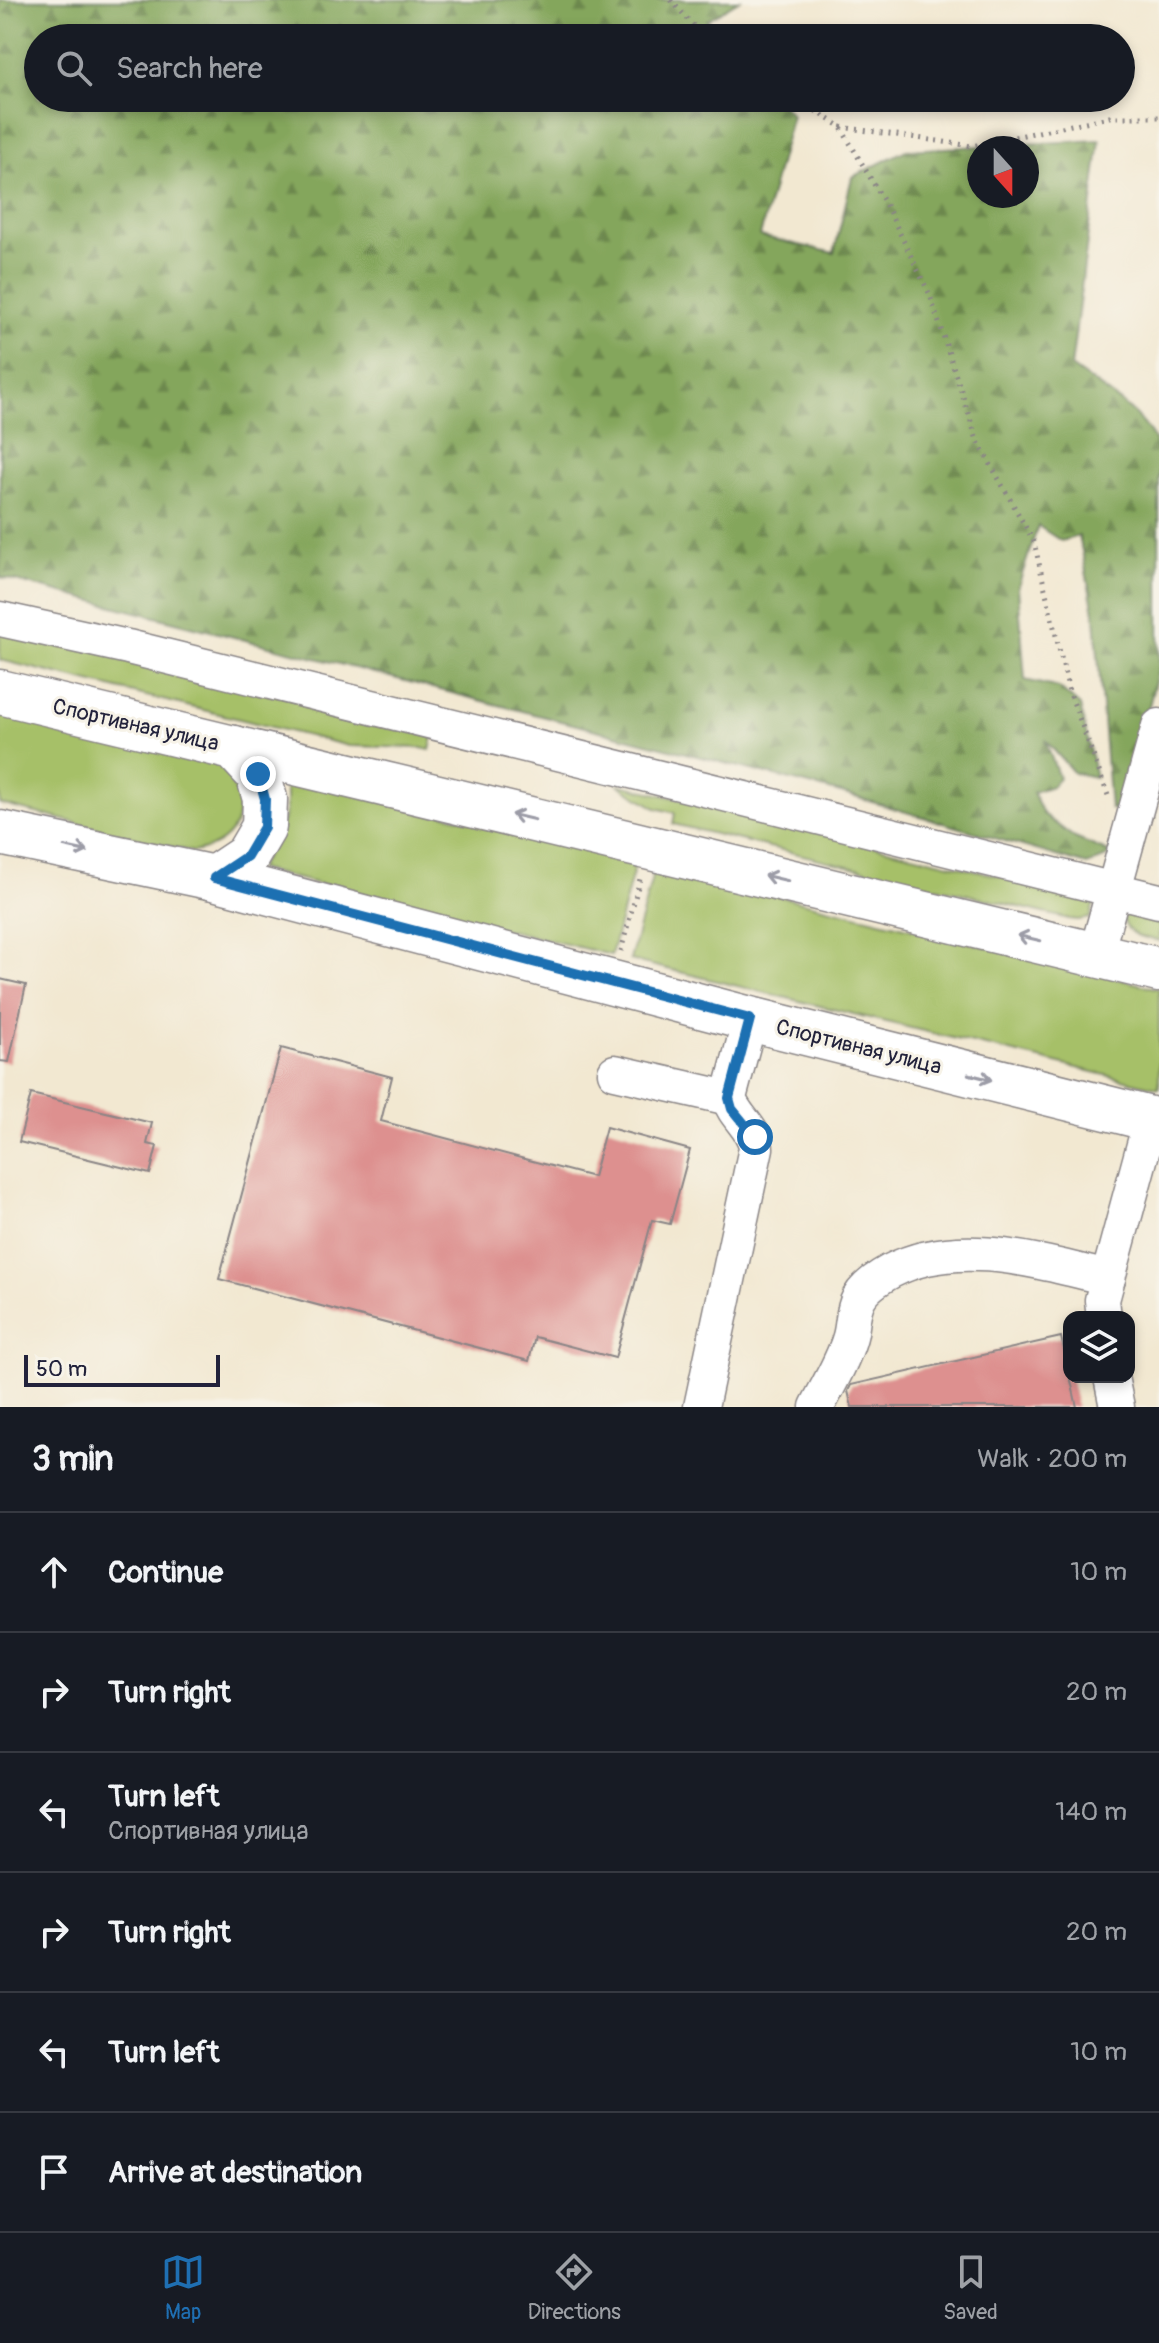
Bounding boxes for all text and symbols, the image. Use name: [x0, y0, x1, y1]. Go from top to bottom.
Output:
search box: [24, 24, 1135, 112]
icon: search: [52, 46, 96, 90]
text: Search here: [116, 50, 263, 87]
north arrow: [967, 136, 1039, 208]
street label: Спортивная улица: [50, 692, 222, 758]
route end: [240, 756, 276, 792]
one-way arrow: [511, 809, 537, 824]
one-way arrow: [63, 842, 89, 857]
one-way arrow: [764, 870, 789, 885]
one-way arrow: [1016, 930, 1042, 945]
street label: Спортивная улица: [773, 1013, 944, 1081]
one-way arrow: [967, 1070, 992, 1085]
route start: [737, 1119, 773, 1155]
map controls: [1063, 1311, 1135, 1383]
button: layers: [1063, 1311, 1135, 1383]
scale bar: [24, 1351, 220, 1387]
text: 50 m: [36, 1355, 87, 1383]
text: 3 min: [32, 1438, 114, 1481]
text: Walk · 200 m: [977, 1443, 1127, 1475]
icon: ahead: [32, 1550, 76, 1594]
text: Continue: [108, 1554, 223, 1591]
text: 10 m: [1070, 1556, 1127, 1588]
icon: right: [32, 1670, 76, 1714]
text: Turn right: [108, 1674, 231, 1711]
text: 20 m: [1066, 1676, 1127, 1708]
text: Turn left: [108, 1778, 219, 1815]
icon: left: [32, 1790, 76, 1834]
text: 140 m: [1055, 1796, 1127, 1828]
text: Спортивная улица: [108, 1815, 309, 1847]
icon: right: [32, 1910, 76, 1954]
text: Turn right: [108, 1914, 231, 1951]
text: 20 m: [1066, 1916, 1127, 1948]
icon: left: [32, 2030, 76, 2074]
text: Turn left: [108, 2034, 219, 2071]
text: 10 m: [1070, 2036, 1127, 2068]
icon: arrive: [32, 2150, 76, 2194]
text: Arrive at destination: [108, 2154, 362, 2191]
tab: Map: [161, 2250, 205, 2326]
tab: Directions: [528, 2250, 621, 2326]
tab: Saved: [943, 2250, 998, 2326]

